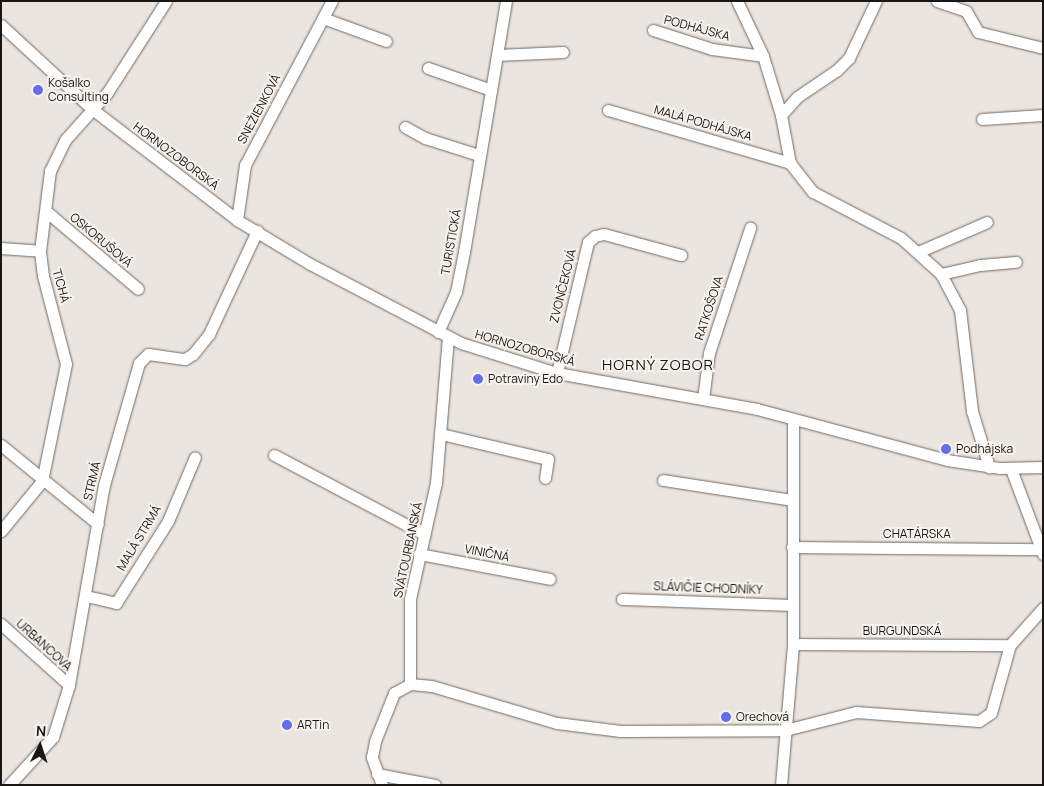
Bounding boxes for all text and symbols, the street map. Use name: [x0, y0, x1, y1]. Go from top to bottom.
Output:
street label: PODHÁJSKA: [663, 12, 731, 44]
street label: SNEŽIENKOVÁ: [235, 72, 283, 146]
place label: Košalko Consulting: [48, 76, 109, 104]
marker: Košalko Consulting: [32, 84, 44, 96]
street label: MALÁ PODHÁJSKA: [652, 102, 754, 144]
street label: HORNOZOBORSKÁ: [130, 119, 222, 193]
street label: TURISTICKÁ: [438, 208, 464, 276]
street label: OSKORUŠOVÁ: [67, 210, 135, 270]
street label: ZVONČEKOVÁ: [547, 248, 579, 324]
street label: TICHÁ: [50, 268, 72, 304]
street label: RATKOŠOVA: [692, 274, 726, 342]
street label: HORNOZOBORSKÁ: [473, 327, 577, 369]
district label: HORNÝ ZOBOR: [600, 356, 716, 374]
place label: Potraviny Edo: [488, 372, 563, 386]
marker: Potraviny Edo: [472, 373, 484, 385]
place label: Podhájska: [956, 442, 1013, 456]
marker: Podhájska: [940, 443, 952, 455]
street label: STRMÁ: [81, 460, 103, 502]
street label: SVÄTOURBANSKÁ: [391, 501, 425, 599]
street label: MALÁ STRMÁ: [114, 503, 164, 573]
street label: CHATÁRSKA: [883, 527, 951, 541]
street label: VINIČNÁ: [463, 542, 511, 564]
street label: SLÁVIČIE CHODNÍKY: [653, 579, 763, 597]
street label: URBANCOVA: [13, 616, 75, 674]
street label: BURGUNDSKÁ: [863, 624, 941, 638]
place label: Orechová: [736, 710, 789, 724]
marker: Orechová: [720, 711, 732, 723]
place label: ARTin: [297, 718, 329, 732]
marker: ARTin: [281, 719, 293, 731]
north arrow: [15, 721, 65, 771]
text: N: [35, 721, 47, 740]

